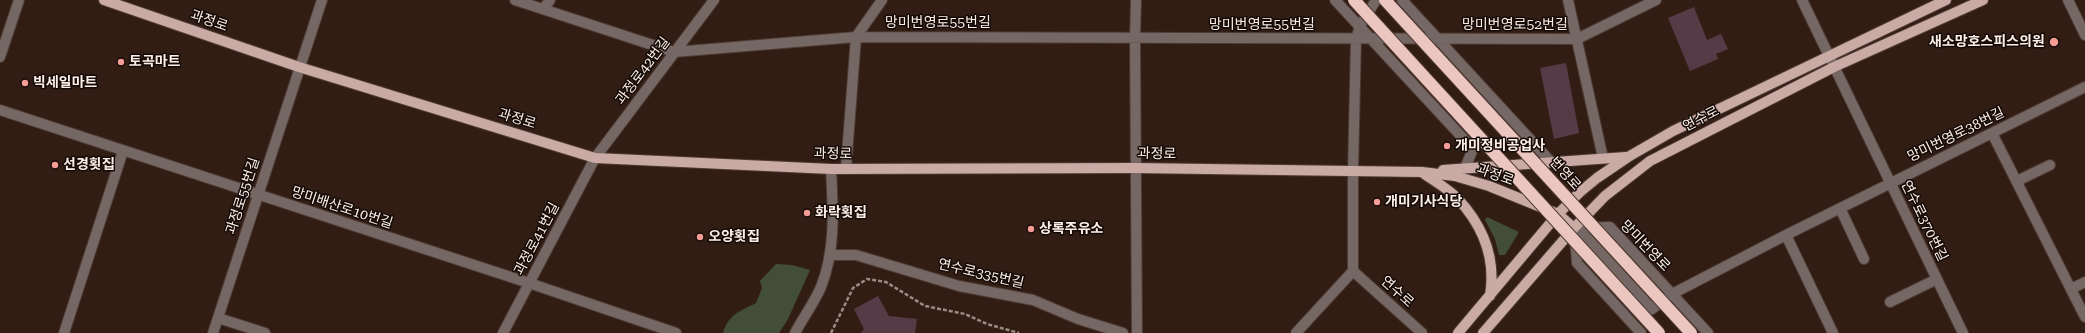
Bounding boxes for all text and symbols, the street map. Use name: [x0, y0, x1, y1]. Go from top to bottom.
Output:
street label: 과정로: [188, 7, 230, 35]
street label: 망미번영로55번길: [885, 15, 991, 31]
street label: 망미번영로55번길: [1209, 17, 1315, 33]
street label: 망미번영로52번길: [1462, 17, 1568, 33]
street label: 과정로42번길: [612, 34, 674, 108]
place label: 새소망호스피스의원: [1929, 34, 2045, 50]
marker: 새소망호스피스의원: [2048, 36, 2060, 48]
place label: 토곡마트: [129, 54, 181, 70]
marker: 토곡마트: [116, 57, 126, 67]
place label: 빅세일마트: [33, 75, 97, 91]
marker: 빅세일마트: [20, 78, 30, 88]
street label: 연수로: [1680, 103, 1722, 135]
street label: 망미번영로38번길: [1905, 104, 2007, 166]
street label: 과정로: [496, 105, 538, 133]
place label: 개미정비공업사: [1455, 138, 1545, 154]
marker: 개미정비공업사: [1442, 141, 1452, 151]
street label: 과정로: [814, 145, 852, 163]
street label: 과정로: [1138, 145, 1176, 163]
street label: 번영로: [1546, 154, 1584, 194]
street label: 과정로55번길: [223, 155, 263, 237]
place label: 선경횟집: [63, 157, 115, 173]
marker: 선경횟집: [50, 160, 60, 170]
street label: 과정로: [1474, 160, 1516, 190]
street label: 연수로370번길: [1897, 178, 1951, 264]
street label: 망미배산로10번길: [289, 184, 395, 232]
place label: 개미기사식당: [1385, 194, 1462, 210]
marker: 개미기사식당: [1372, 197, 1382, 207]
street label: 과정로41번길: [511, 200, 563, 278]
place label: 화락횟집: [815, 205, 867, 221]
marker: 화락횟집: [802, 208, 812, 218]
street label: 망미번영로: [1617, 217, 1673, 275]
place label: 상록주유소: [1039, 221, 1103, 237]
marker: 상록주유소: [1026, 224, 1036, 234]
place label: 오양횟집: [708, 229, 760, 245]
marker: 오양횟집: [695, 232, 705, 242]
street label: 연수로335번길: [936, 256, 1026, 292]
street label: 연수로: [1377, 273, 1417, 311]

